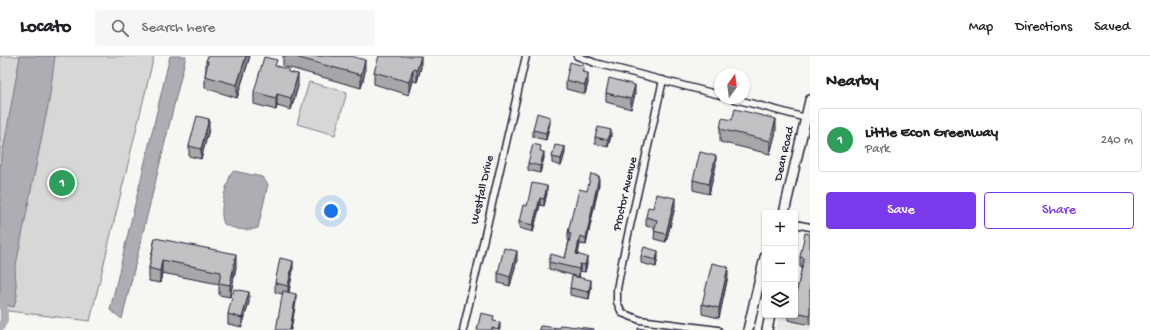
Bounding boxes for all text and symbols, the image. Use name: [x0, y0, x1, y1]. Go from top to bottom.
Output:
search box: [95, 10, 375, 46]
text: Locato: [20, 16, 71, 39]
icon: search: [109, 17, 131, 39]
text: Search here: [141, 19, 215, 37]
text: Map: [969, 19, 993, 36]
text: Directions: [1015, 19, 1072, 36]
text: Saved: [1094, 19, 1130, 36]
north arrow: [714, 68, 750, 104]
text: Nearby: [826, 72, 879, 92]
street label: Dean Road: [772, 124, 798, 184]
text: Little Econ Greenway: [865, 124, 998, 142]
text: 1: [837, 133, 843, 148]
text: 240 m: [1101, 133, 1133, 148]
text: Park: [865, 142, 890, 157]
street label: Westfall Drive: [468, 153, 498, 226]
street label: Proctor Avenue: [610, 155, 641, 233]
pin: 1: [49, 168, 75, 198]
button: Save: [826, 192, 976, 229]
button: Share: [984, 192, 1134, 229]
your location: [321, 201, 341, 221]
map controls: [762, 210, 798, 318]
button: +: [762, 210, 798, 246]
button: −: [762, 246, 798, 282]
button: layers: [762, 282, 798, 318]

